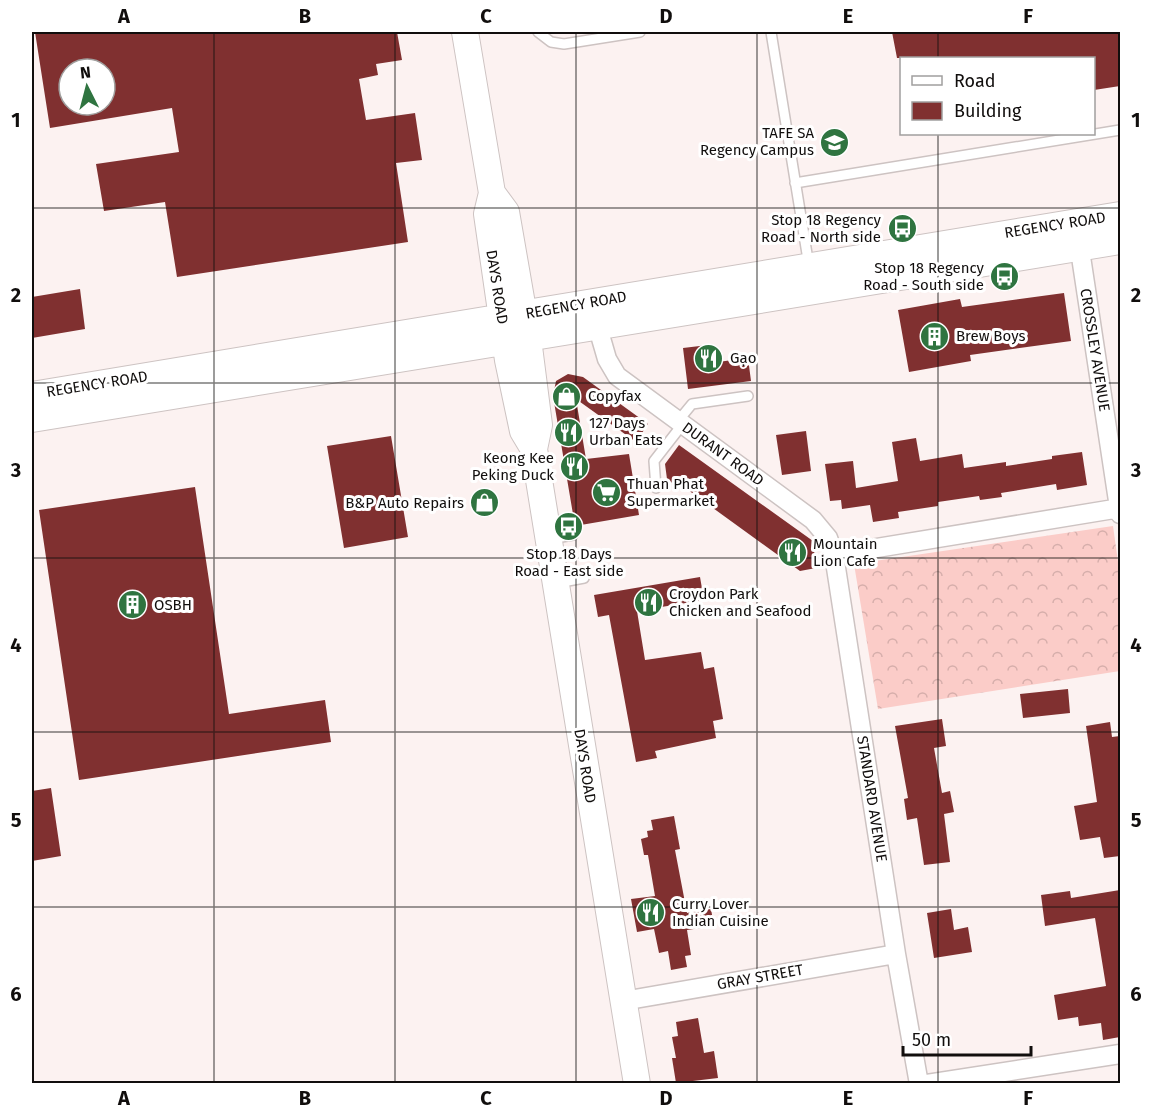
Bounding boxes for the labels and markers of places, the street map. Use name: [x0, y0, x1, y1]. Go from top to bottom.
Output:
place label: TAFE SA Regency Campus: [700, 124, 814, 159]
school or university icon: TAFE SA Regency Campus: [819, 126, 851, 158]
place label: Stop 18 Regency Road - North side: [761, 211, 882, 246]
bus stop icon: Stop 18 Regency Road - North side: [886, 213, 918, 245]
place label: Stop 18 Regency Road - South side: [863, 259, 985, 294]
bus stop icon: Stop 18 Regency Road - South side: [989, 261, 1021, 293]
building icon: Brew Boys: [919, 320, 951, 352]
place label: Brew Boys: [956, 327, 1025, 345]
restaurant icon: Gạo: [693, 342, 725, 374]
place label: Gạo: [730, 349, 756, 367]
shop icon: Copyfax: [551, 380, 583, 412]
place label: Copyfax: [588, 387, 642, 405]
place label: 127 Days Urban Eats: [589, 414, 663, 449]
restaurant icon: 127 Days Urban Eats: [552, 416, 584, 448]
place label: Keong Kee Peking Duck: [472, 449, 554, 484]
restaurant icon: Keong Kee Peking Duck: [559, 451, 591, 483]
place label: Thuan Phat Supermarket: [627, 475, 715, 510]
supermarket icon: Thuan Phat Supermarket: [590, 477, 622, 509]
shop icon: B&P Auto Repairs: [469, 487, 501, 519]
place label: B&P Auto Repairs: [345, 494, 464, 512]
bus stop icon: Stop 18 Days Road - East side: [553, 511, 585, 543]
place label: Mountain Lion Cafe: [813, 535, 877, 570]
restaurant icon: Mountain Lion Cafe: [776, 537, 808, 569]
place label: Stop 18 Days Road - East side: [514, 545, 624, 580]
place label: Croydon Park Chicken and Seafood: [669, 585, 812, 620]
restaurant icon: Croydon Park Chicken and Seafood: [632, 587, 664, 619]
building icon: OSBH: [117, 589, 149, 621]
place label: OSBH: [154, 596, 192, 614]
place label: Curry Lover Indian Cuisine: [672, 895, 769, 930]
restaurant icon: Curry Lover Indian Cuisine: [635, 897, 667, 929]

